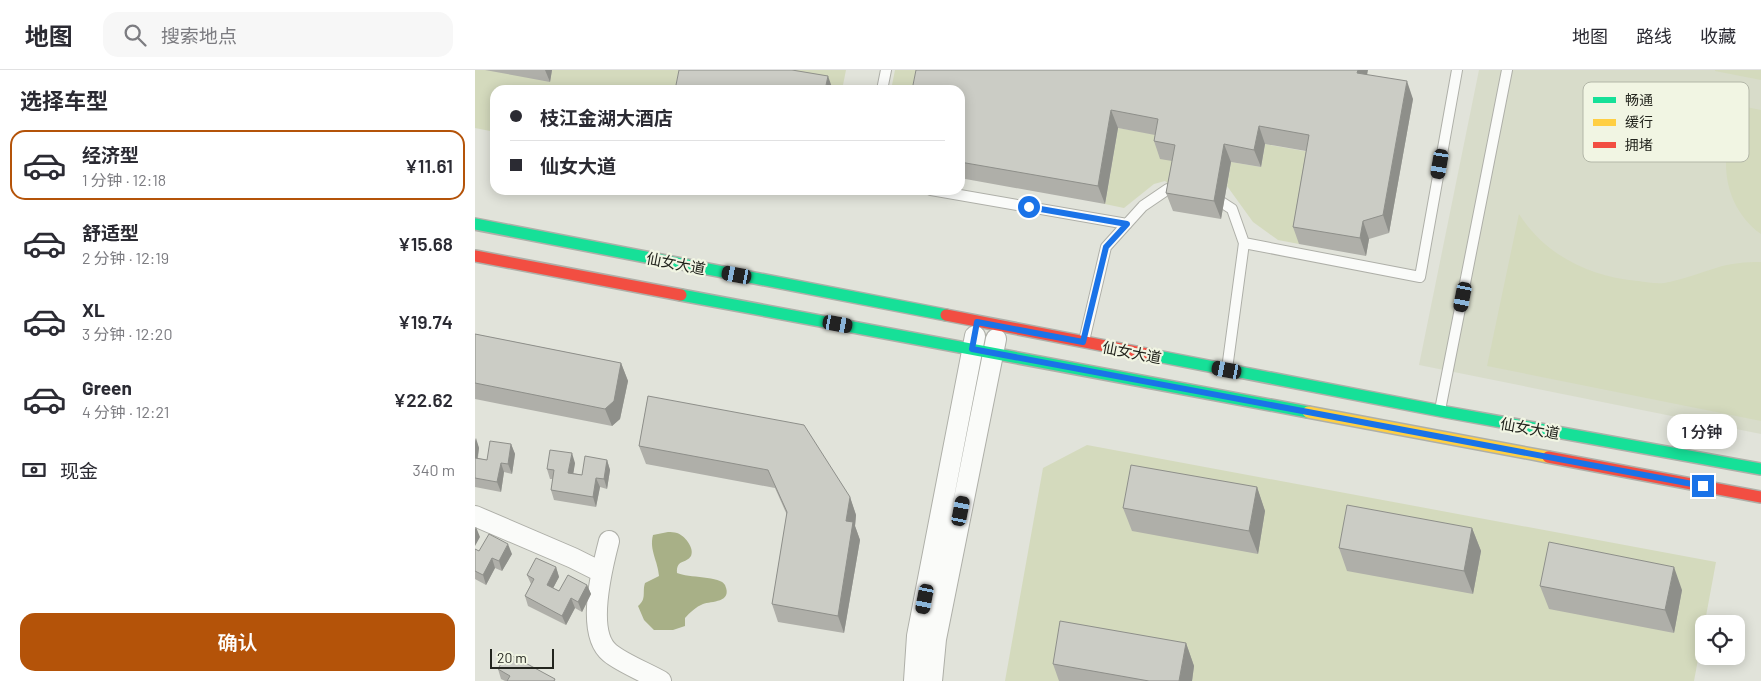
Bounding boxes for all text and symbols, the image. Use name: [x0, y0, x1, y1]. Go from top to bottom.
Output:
search box: [103, 12, 453, 57]
text: 地图: [25, 21, 73, 50]
icon: search: [121, 21, 149, 49]
text: 搜索地点: [161, 24, 237, 47]
text: 地图: [1572, 25, 1608, 47]
text: 路线: [1636, 25, 1672, 47]
text: 收藏: [1700, 25, 1736, 47]
legend: [1583, 82, 1749, 162]
text: 选择车型: [20, 87, 108, 113]
text: 畅通: [1625, 91, 1653, 108]
text: 枝江金湖大酒店: [540, 106, 673, 129]
text: 缓行: [1625, 113, 1653, 130]
text: 拥堵: [1625, 136, 1653, 153]
icon: car: [22, 143, 67, 188]
text: 经济型: [82, 143, 139, 166]
car: [1430, 148, 1449, 180]
text: ¥11.61: [405, 154, 453, 177]
text: 仙女大道: [540, 154, 616, 177]
text: 1 分钟 · 12:18: [82, 170, 166, 189]
route start: [1018, 196, 1040, 218]
icon: car: [22, 221, 67, 266]
text: 舒适型: [82, 221, 139, 244]
text: ¥15.68: [398, 232, 453, 255]
text: 2 分钟 · 12:19: [82, 248, 169, 267]
street label: 仙女大道: [645, 248, 707, 278]
car: [720, 265, 753, 285]
car: [1452, 281, 1473, 313]
text: XL: [82, 298, 105, 321]
icon: car: [22, 299, 67, 344]
text: ¥19.74: [398, 310, 453, 333]
car: [821, 314, 854, 334]
text: 3 分钟 · 12:20: [82, 324, 172, 343]
street label: 仙女大道: [1101, 337, 1163, 367]
car: [1210, 360, 1243, 380]
text: Green: [82, 376, 132, 399]
icon: car: [22, 377, 67, 422]
text: ¥22.62: [393, 388, 453, 411]
text: 4 分钟 · 12:21: [82, 402, 169, 421]
street label: 仙女大道: [1499, 414, 1561, 442]
callout: 1 分钟: [1668, 414, 1738, 448]
text: 1 分钟: [1682, 422, 1722, 441]
icon: cash: [20, 456, 48, 484]
text: 现金: [60, 459, 98, 482]
text: 340 m: [412, 460, 455, 479]
route end: [1692, 475, 1714, 497]
car: [950, 495, 971, 527]
car: [914, 583, 935, 615]
button: 确认: [20, 613, 455, 671]
map controls: [1695, 615, 1745, 665]
button: locate: [1695, 615, 1745, 665]
scale bar: [490, 646, 554, 669]
text: 20 m: [497, 649, 527, 666]

